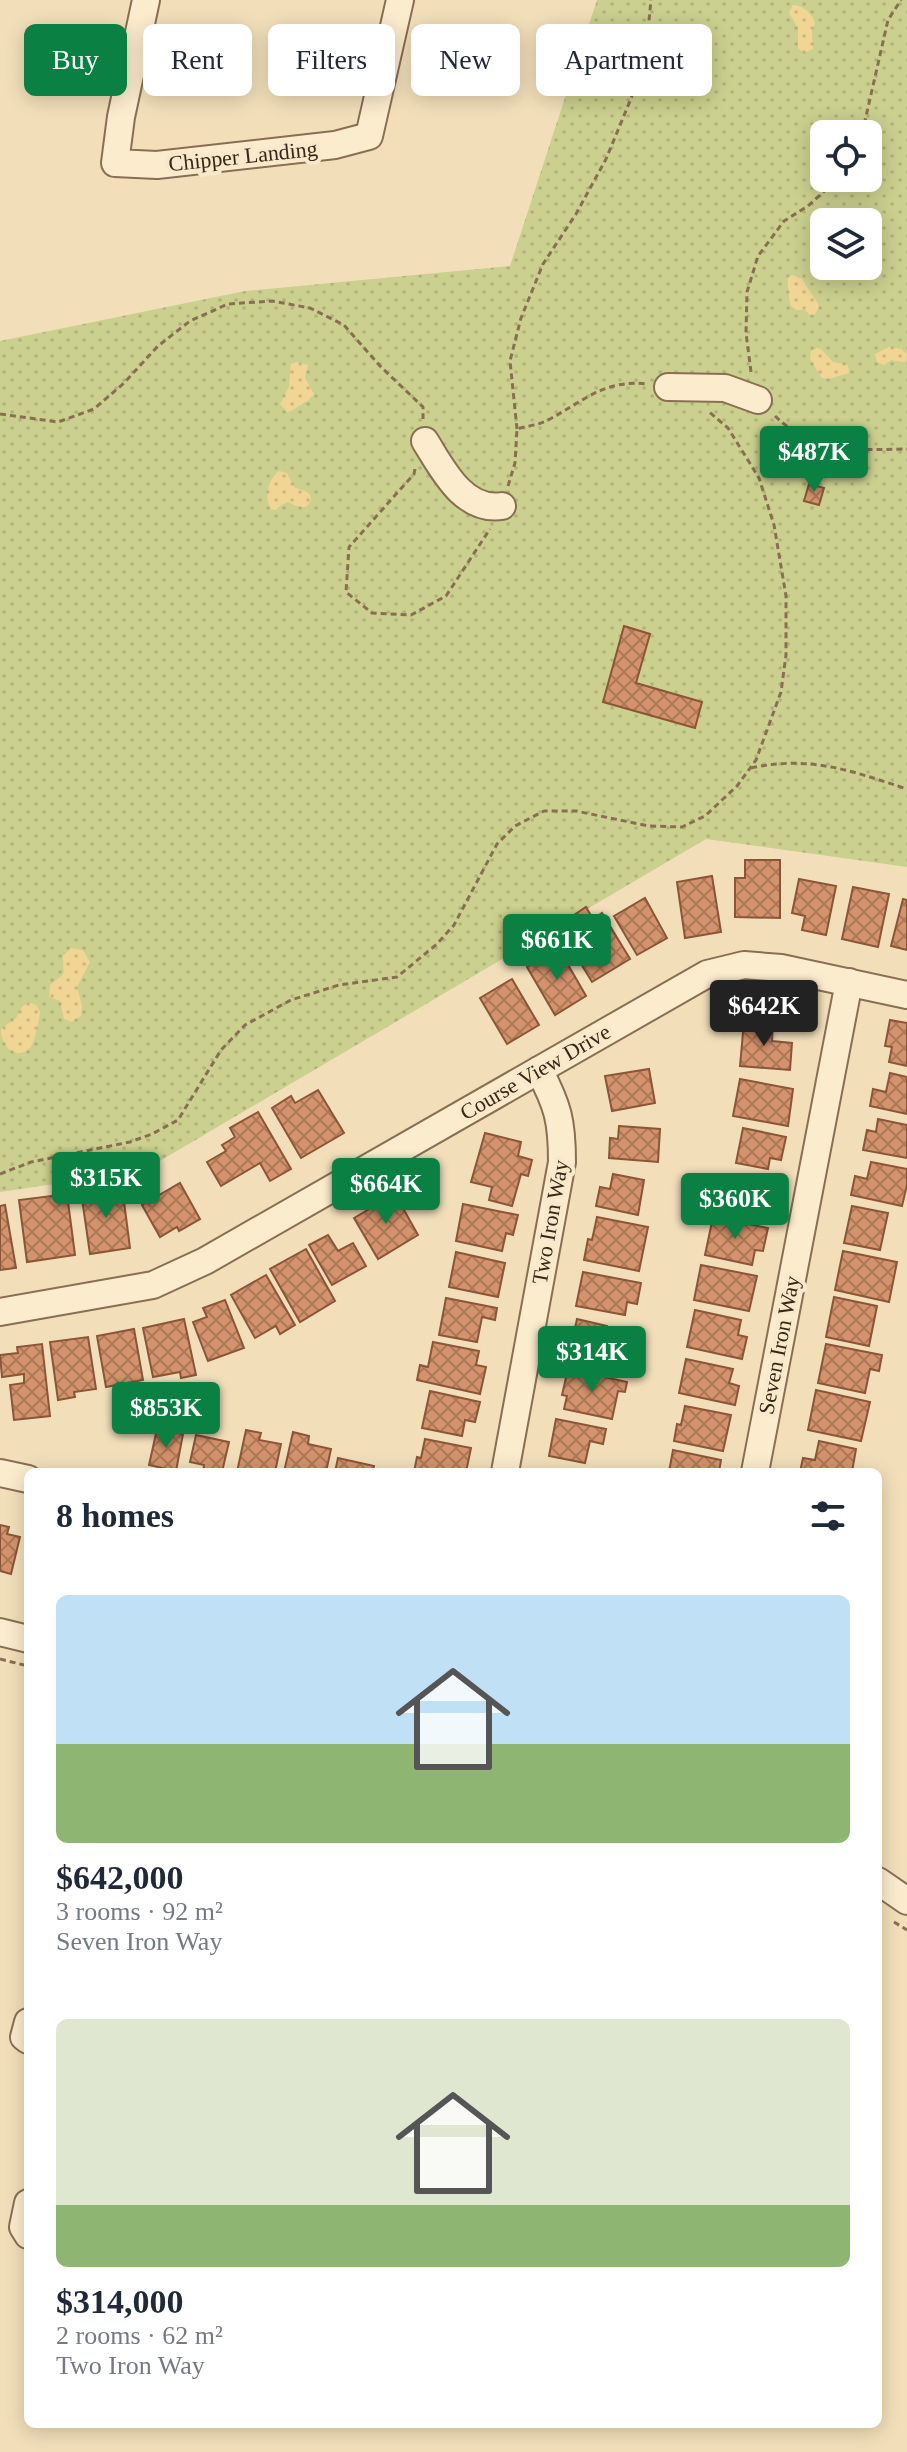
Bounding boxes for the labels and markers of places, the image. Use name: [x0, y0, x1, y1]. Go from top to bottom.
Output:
pin: $487K: [758, 426, 870, 494]
pin: $661K: [501, 914, 613, 982]
pin: $642K: [708, 980, 820, 1048]
pin: $315K: [50, 1152, 162, 1220]
pin: $664K: [330, 1158, 442, 1226]
pin: $360K: [679, 1173, 791, 1241]
pin: $314K: [536, 1326, 648, 1394]
pin: $853K: [110, 1382, 222, 1450]

